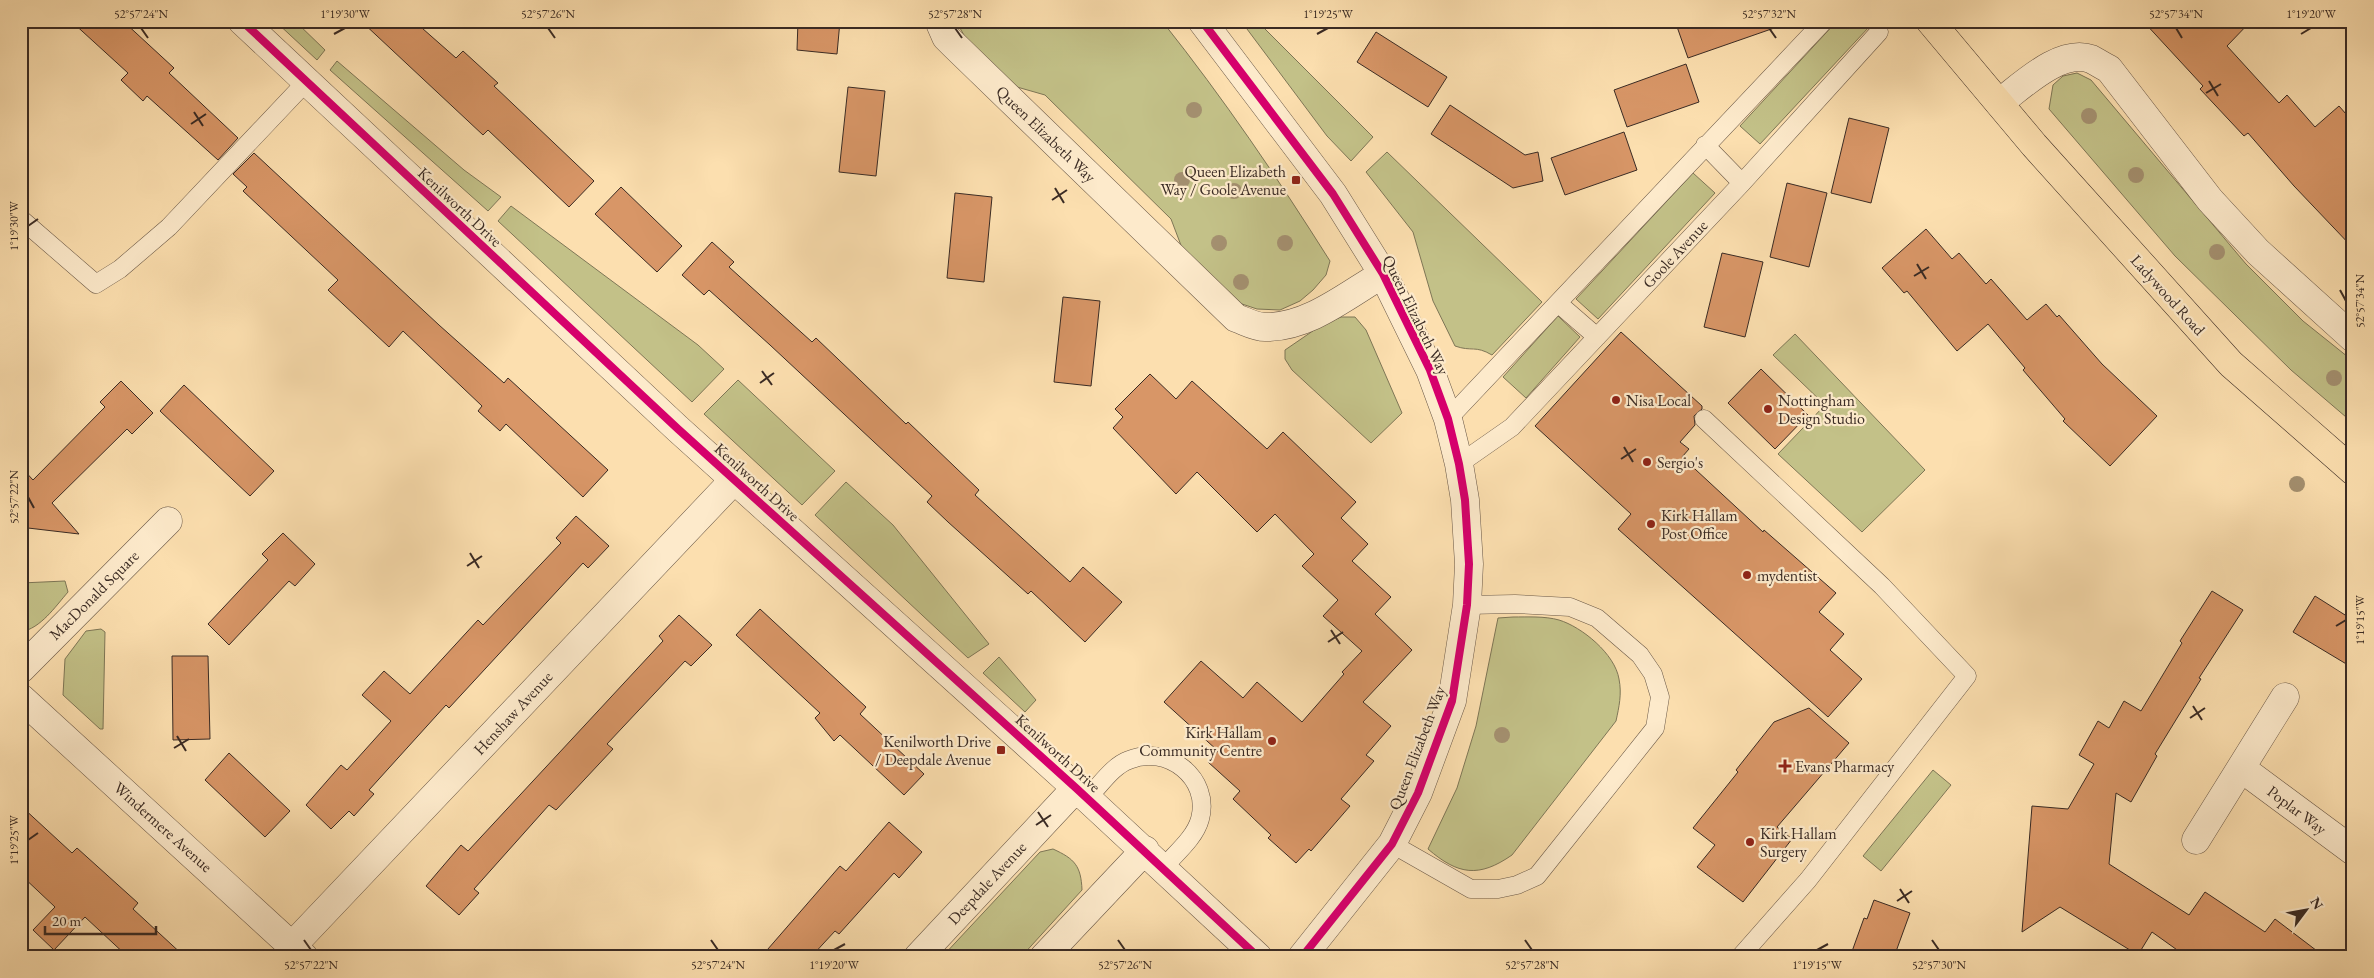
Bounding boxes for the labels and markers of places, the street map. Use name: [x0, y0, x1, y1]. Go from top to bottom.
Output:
place label: Queen Elizabeth Way / Goole Avenue: [1160, 161, 1286, 200]
marker: Queen Elizabeth Way / Goole Avenue: [1290, 174, 1302, 186]
place label: Nisa Local: [1626, 390, 1691, 411]
place label: Nottingham Design Studio: [1778, 390, 1865, 429]
marker: Nisa Local: [1610, 394, 1622, 406]
marker: Nottingham Design Studio: [1762, 403, 1774, 415]
place label: Sergio's: [1657, 452, 1703, 473]
marker: Sergio's: [1641, 456, 1653, 468]
place label: Kirk Hallam Post Office: [1661, 505, 1738, 544]
marker: Kirk Hallam Post Office: [1645, 518, 1657, 530]
place label: mydentist: [1757, 565, 1817, 586]
marker: mydentist: [1741, 569, 1753, 581]
place label: Kirk Hallam Community Centre: [1139, 722, 1263, 761]
place label: Kenilworth Drive / Deepdale Avenue: [875, 731, 991, 770]
marker: Kirk Hallam Community Centre: [1266, 735, 1278, 747]
marker: Kenilworth Drive / Deepdale Avenue: [995, 744, 1007, 756]
place label: Evans Pharmacy: [1795, 756, 1895, 777]
marker: Evans Pharmacy: [1779, 760, 1791, 772]
place label: Kirk Hallam Surgery: [1760, 823, 1837, 862]
marker: Kirk Hallam Surgery: [1744, 836, 1756, 848]

